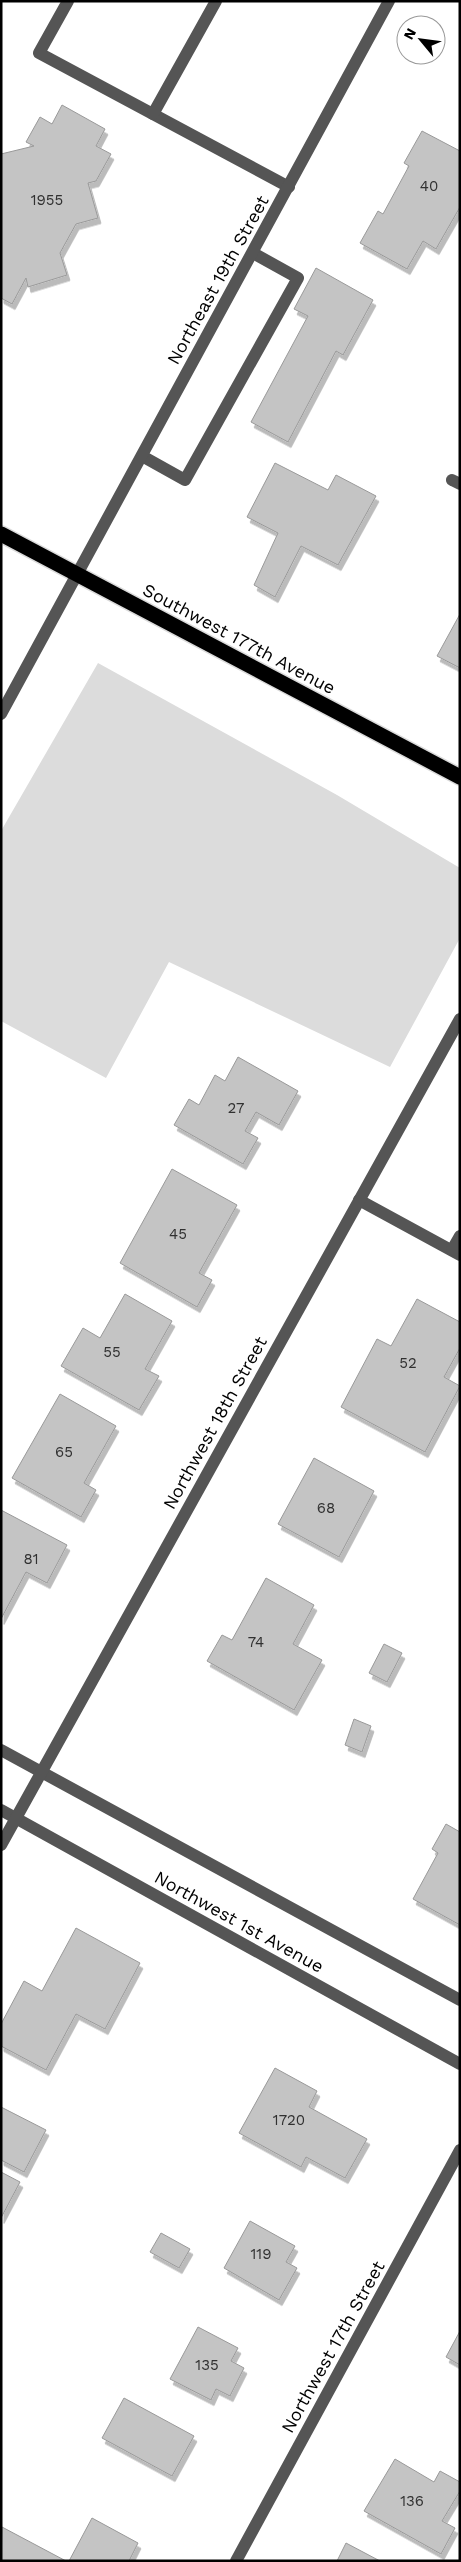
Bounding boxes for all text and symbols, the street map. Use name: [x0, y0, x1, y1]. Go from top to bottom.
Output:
north arrow: [396, 15, 446, 65]
text: N: [400, 25, 419, 42]
house number: 40: [420, 177, 438, 195]
house number: 1955: [31, 191, 63, 209]
street label: Northeast 19th Street: [162, 191, 273, 368]
street label: Southwest 177th Avenue: [139, 579, 339, 698]
house number: 27: [228, 1099, 244, 1117]
house number: 45: [169, 1225, 187, 1243]
street label: Northwest 18th Street: [158, 1332, 271, 1513]
house number: 55: [103, 1343, 121, 1361]
house number: 52: [399, 1354, 417, 1372]
house number: 65: [55, 1443, 73, 1461]
house number: 68: [317, 1499, 335, 1517]
house number: 81: [23, 1550, 39, 1568]
house number: 74: [248, 1633, 264, 1651]
street label: Northwest 1st Avenue: [151, 1866, 328, 1977]
house number: 1720: [273, 2111, 305, 2129]
house number: 119: [251, 2245, 271, 2263]
street label: Northwest 17th Street: [277, 2257, 389, 2436]
house number: 135: [195, 2356, 219, 2374]
house number: 136: [400, 2492, 424, 2510]

